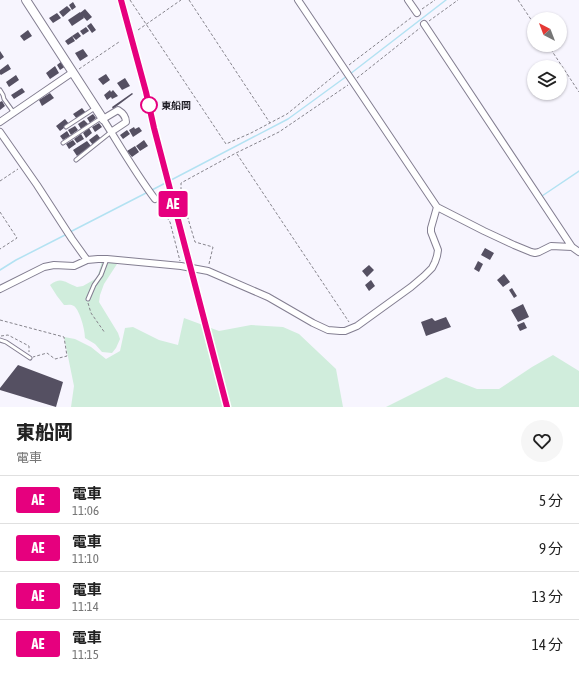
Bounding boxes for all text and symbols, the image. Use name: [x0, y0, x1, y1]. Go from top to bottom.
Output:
north arrow: [527, 12, 567, 52]
map controls: [527, 12, 567, 100]
button: layers: [527, 60, 567, 100]
marker: 東船岡: [140, 96, 158, 114]
place label: 東船岡: [161, 100, 191, 111]
line badge: AE: [155, 191, 191, 217]
text: AE: [167, 196, 179, 212]
button: heart: [521, 420, 563, 462]
text: 東船岡: [16, 421, 73, 443]
text: 電車: [16, 450, 42, 465]
text: 電車: [72, 485, 102, 502]
text: AE: [32, 492, 44, 508]
text: 5 分: [539, 492, 563, 509]
text: 11:06: [72, 503, 99, 518]
text: 電車: [72, 533, 102, 550]
text: AE: [32, 540, 44, 556]
text: 9 分: [539, 540, 563, 557]
text: 11:10: [72, 551, 99, 566]
text: 電車: [72, 581, 102, 598]
text: AE: [32, 588, 44, 604]
text: 13 分: [532, 588, 563, 605]
text: 11:14: [72, 599, 99, 614]
text: 電車: [72, 629, 102, 646]
text: AE: [32, 636, 44, 652]
text: 14 分: [532, 636, 563, 653]
text: 11:15: [72, 647, 99, 662]

